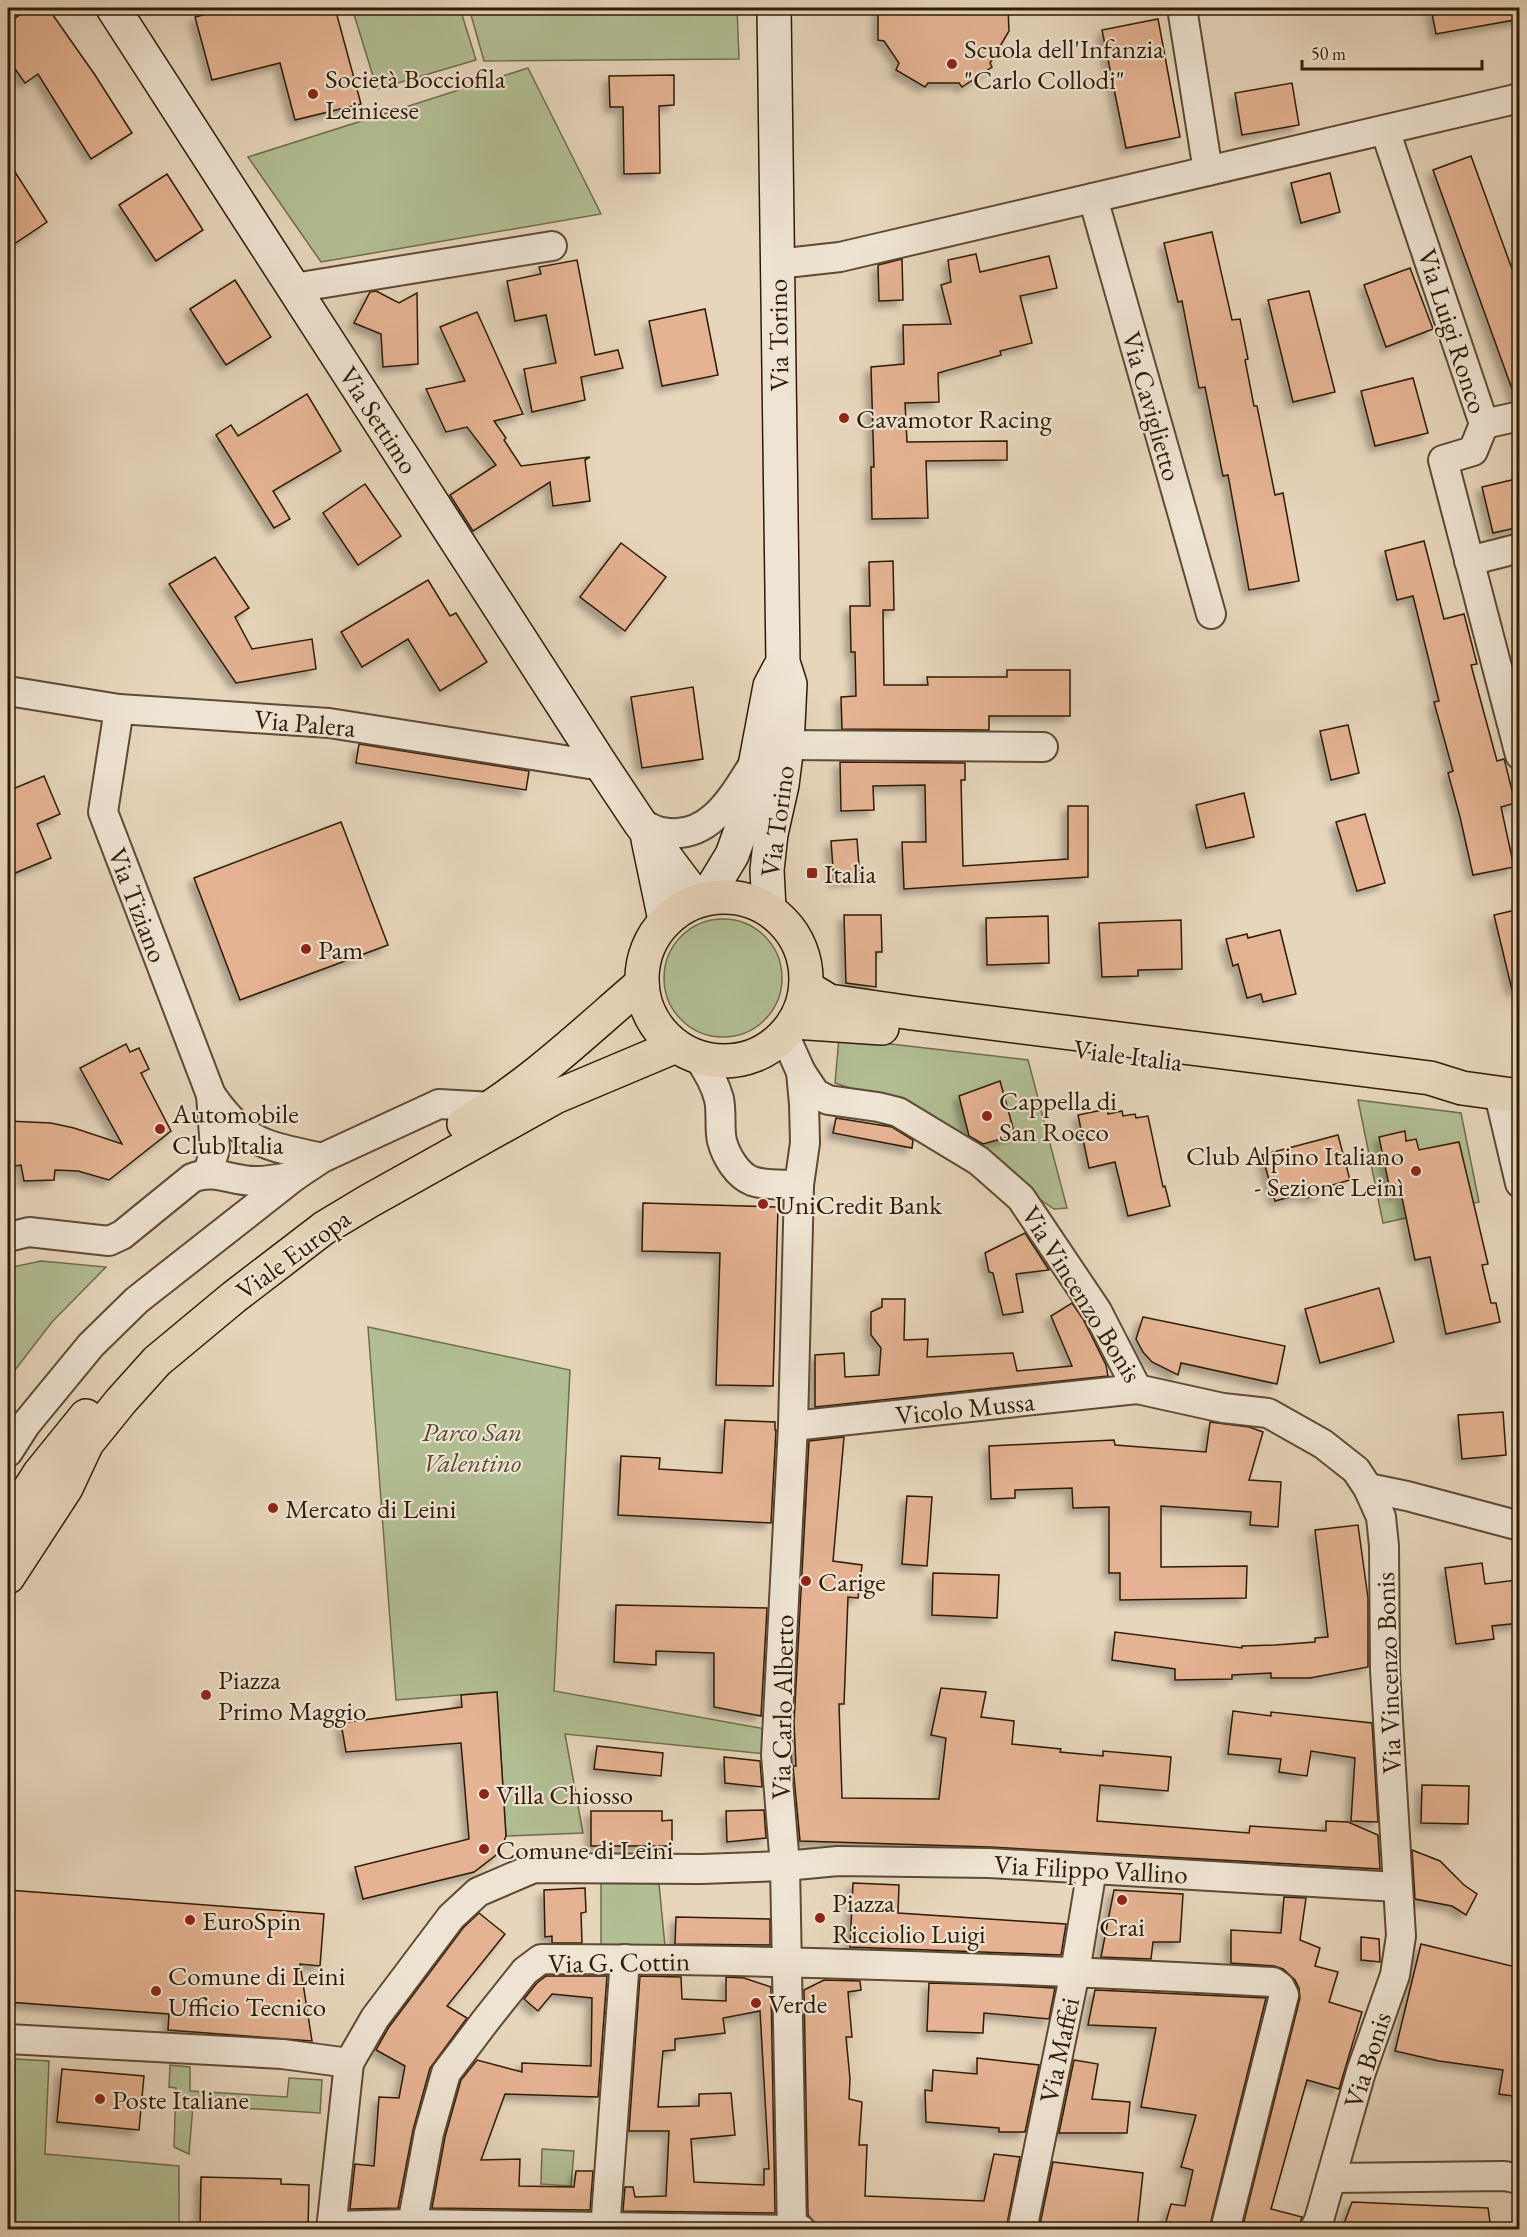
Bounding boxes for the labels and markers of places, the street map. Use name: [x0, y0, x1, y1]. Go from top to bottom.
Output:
place label: Scuola dell'Infanzia "Carlo Collodi": [964, 31, 1164, 97]
marker: Scuola dell'Infanzia "Carlo Collodi": [945, 57, 959, 71]
place label: Società Bocciofila Leinicese: [325, 61, 506, 127]
marker: Società Bocciofila Leinicese: [306, 87, 320, 101]
place label: Cavamotor Racing: [856, 401, 1052, 436]
marker: Cavamotor Racing: [837, 411, 851, 425]
place label: Italia: [824, 856, 877, 891]
marker: Italia: [805, 866, 819, 880]
place label: Pam: [318, 932, 363, 967]
marker: Pam: [299, 942, 313, 956]
place label: Cappella di San Rocco: [999, 1083, 1117, 1149]
place label: Automobile Club Italia: [171, 1096, 299, 1162]
marker: Cappella di San Rocco: [980, 1109, 994, 1123]
marker: Automobile Club Italia: [153, 1122, 167, 1136]
place label: Club Alpino Italiano - Sezione Leinì: [1186, 1138, 1404, 1204]
marker: Club Alpino Italiano - Sezione Leinì: [1409, 1164, 1423, 1178]
place label: UniCredit Bank: [775, 1187, 942, 1222]
marker: UniCredit Bank: [756, 1197, 770, 1211]
place label: Mercato di Leini: [285, 1491, 457, 1526]
marker: Mercato di Leini: [266, 1501, 280, 1515]
place label: Carige: [818, 1564, 886, 1599]
marker: Carige: [799, 1574, 813, 1588]
place label: Piazza Primo Maggio: [218, 1662, 366, 1728]
marker: Piazza Primo Maggio: [199, 1688, 213, 1702]
place label: Villa Chiosso: [496, 1777, 633, 1812]
marker: Villa Chiosso: [477, 1787, 491, 1801]
place label: Comune di Leini: [496, 1832, 674, 1867]
marker: Comune di Leini: [477, 1842, 491, 1856]
place label: Piazza Ricciolio Luigi: [832, 1885, 986, 1951]
marker: Crai: [1115, 1893, 1129, 1907]
place label: EuroSpin: [202, 1903, 301, 1938]
place label: Crai: [1099, 1909, 1145, 1944]
marker: Piazza Ricciolio Luigi: [813, 1911, 827, 1925]
marker: EuroSpin: [183, 1913, 197, 1927]
place label: Comune di Leini Ufficio Tecnico: [168, 1958, 346, 2024]
marker: Comune di Leini Ufficio Tecnico: [149, 1984, 163, 1998]
place label: Verde: [768, 1986, 827, 2021]
marker: Verde: [749, 1996, 763, 2010]
place label: Poste Italiane: [112, 2082, 249, 2117]
marker: Poste Italiane: [93, 2092, 107, 2106]

